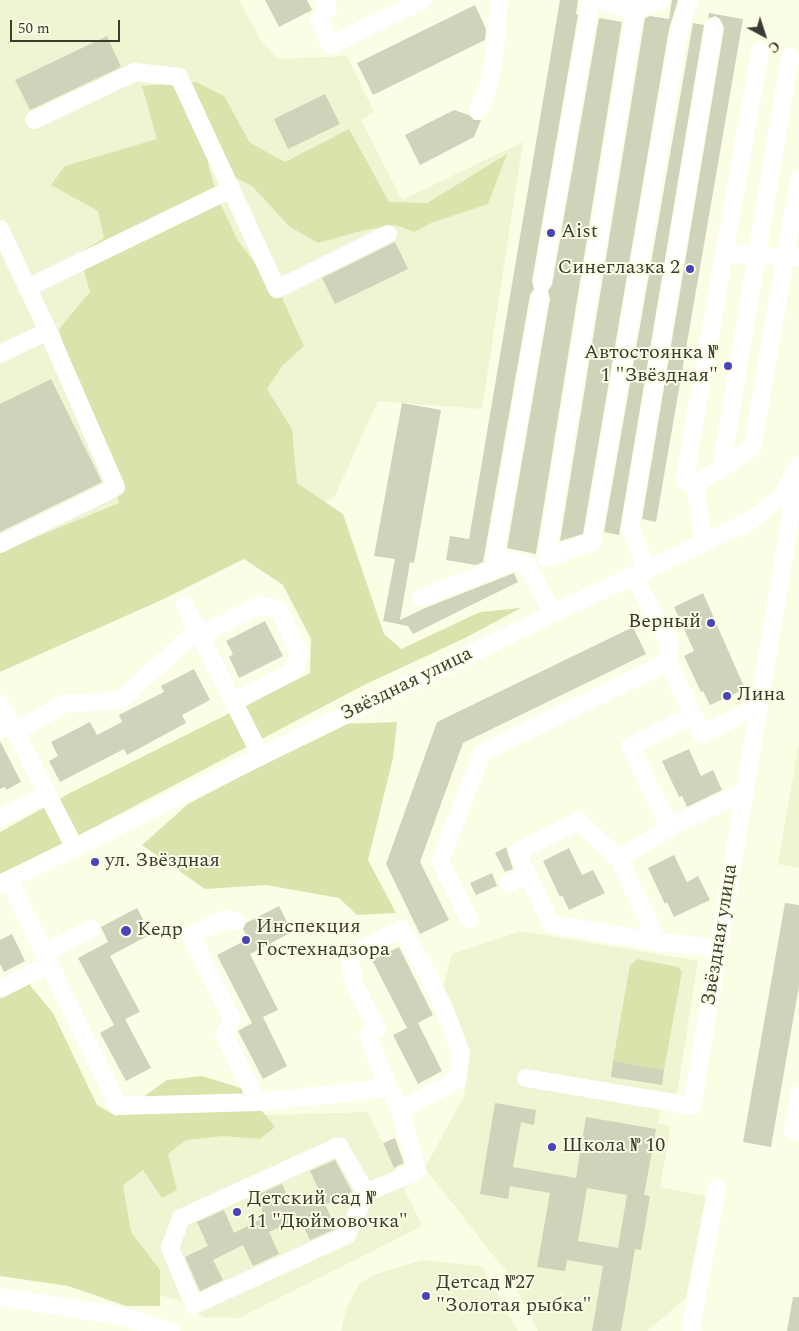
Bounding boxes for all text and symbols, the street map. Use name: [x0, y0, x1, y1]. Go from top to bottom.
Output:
scale bar: [12, 10, 122, 42]
north arrow: [739, 10, 789, 60]
text: 50 m: [18, 17, 50, 40]
text: С: [763, 36, 785, 58]
place label: Aist: [561, 221, 598, 245]
marker: Aist: [545, 227, 557, 239]
place label: Синеглазка 2: [558, 257, 680, 281]
marker: Синеглазка 2: [684, 263, 696, 275]
place label: Автостоянка № 1 "Звёздная": [584, 342, 718, 389]
marker: Автостоянка № 1 "Звёздная": [722, 360, 734, 372]
place label: Верный: [628, 611, 701, 635]
marker: Верный: [705, 617, 717, 629]
street label: Звёздная улица: [337, 643, 477, 727]
place label: Лина: [737, 684, 785, 708]
marker: Лина: [721, 690, 733, 702]
place label: ул. Звёздная: [105, 850, 220, 874]
marker: ул. Звёздная: [89, 856, 101, 868]
street label: Звёздная улица: [698, 862, 744, 1008]
place label: Инспекция Гостехнадзора: [256, 916, 390, 963]
place label: Кедр: [137, 919, 183, 943]
marker: Кедр: [119, 924, 133, 938]
marker: Инспекция Гостехнадзора: [240, 934, 252, 946]
place label: Школа № 10: [562, 1135, 665, 1159]
marker: Школа № 10: [546, 1141, 558, 1153]
place label: Детский сад № 11 "Дюймовочка": [247, 1188, 408, 1235]
marker: Детский сад № 11 "Дюймовочка": [231, 1206, 243, 1218]
place label: Детсад №27 "Золотая рыбка": [436, 1272, 592, 1319]
marker: Детсад №27 "Золотая рыбка": [420, 1290, 432, 1302]

